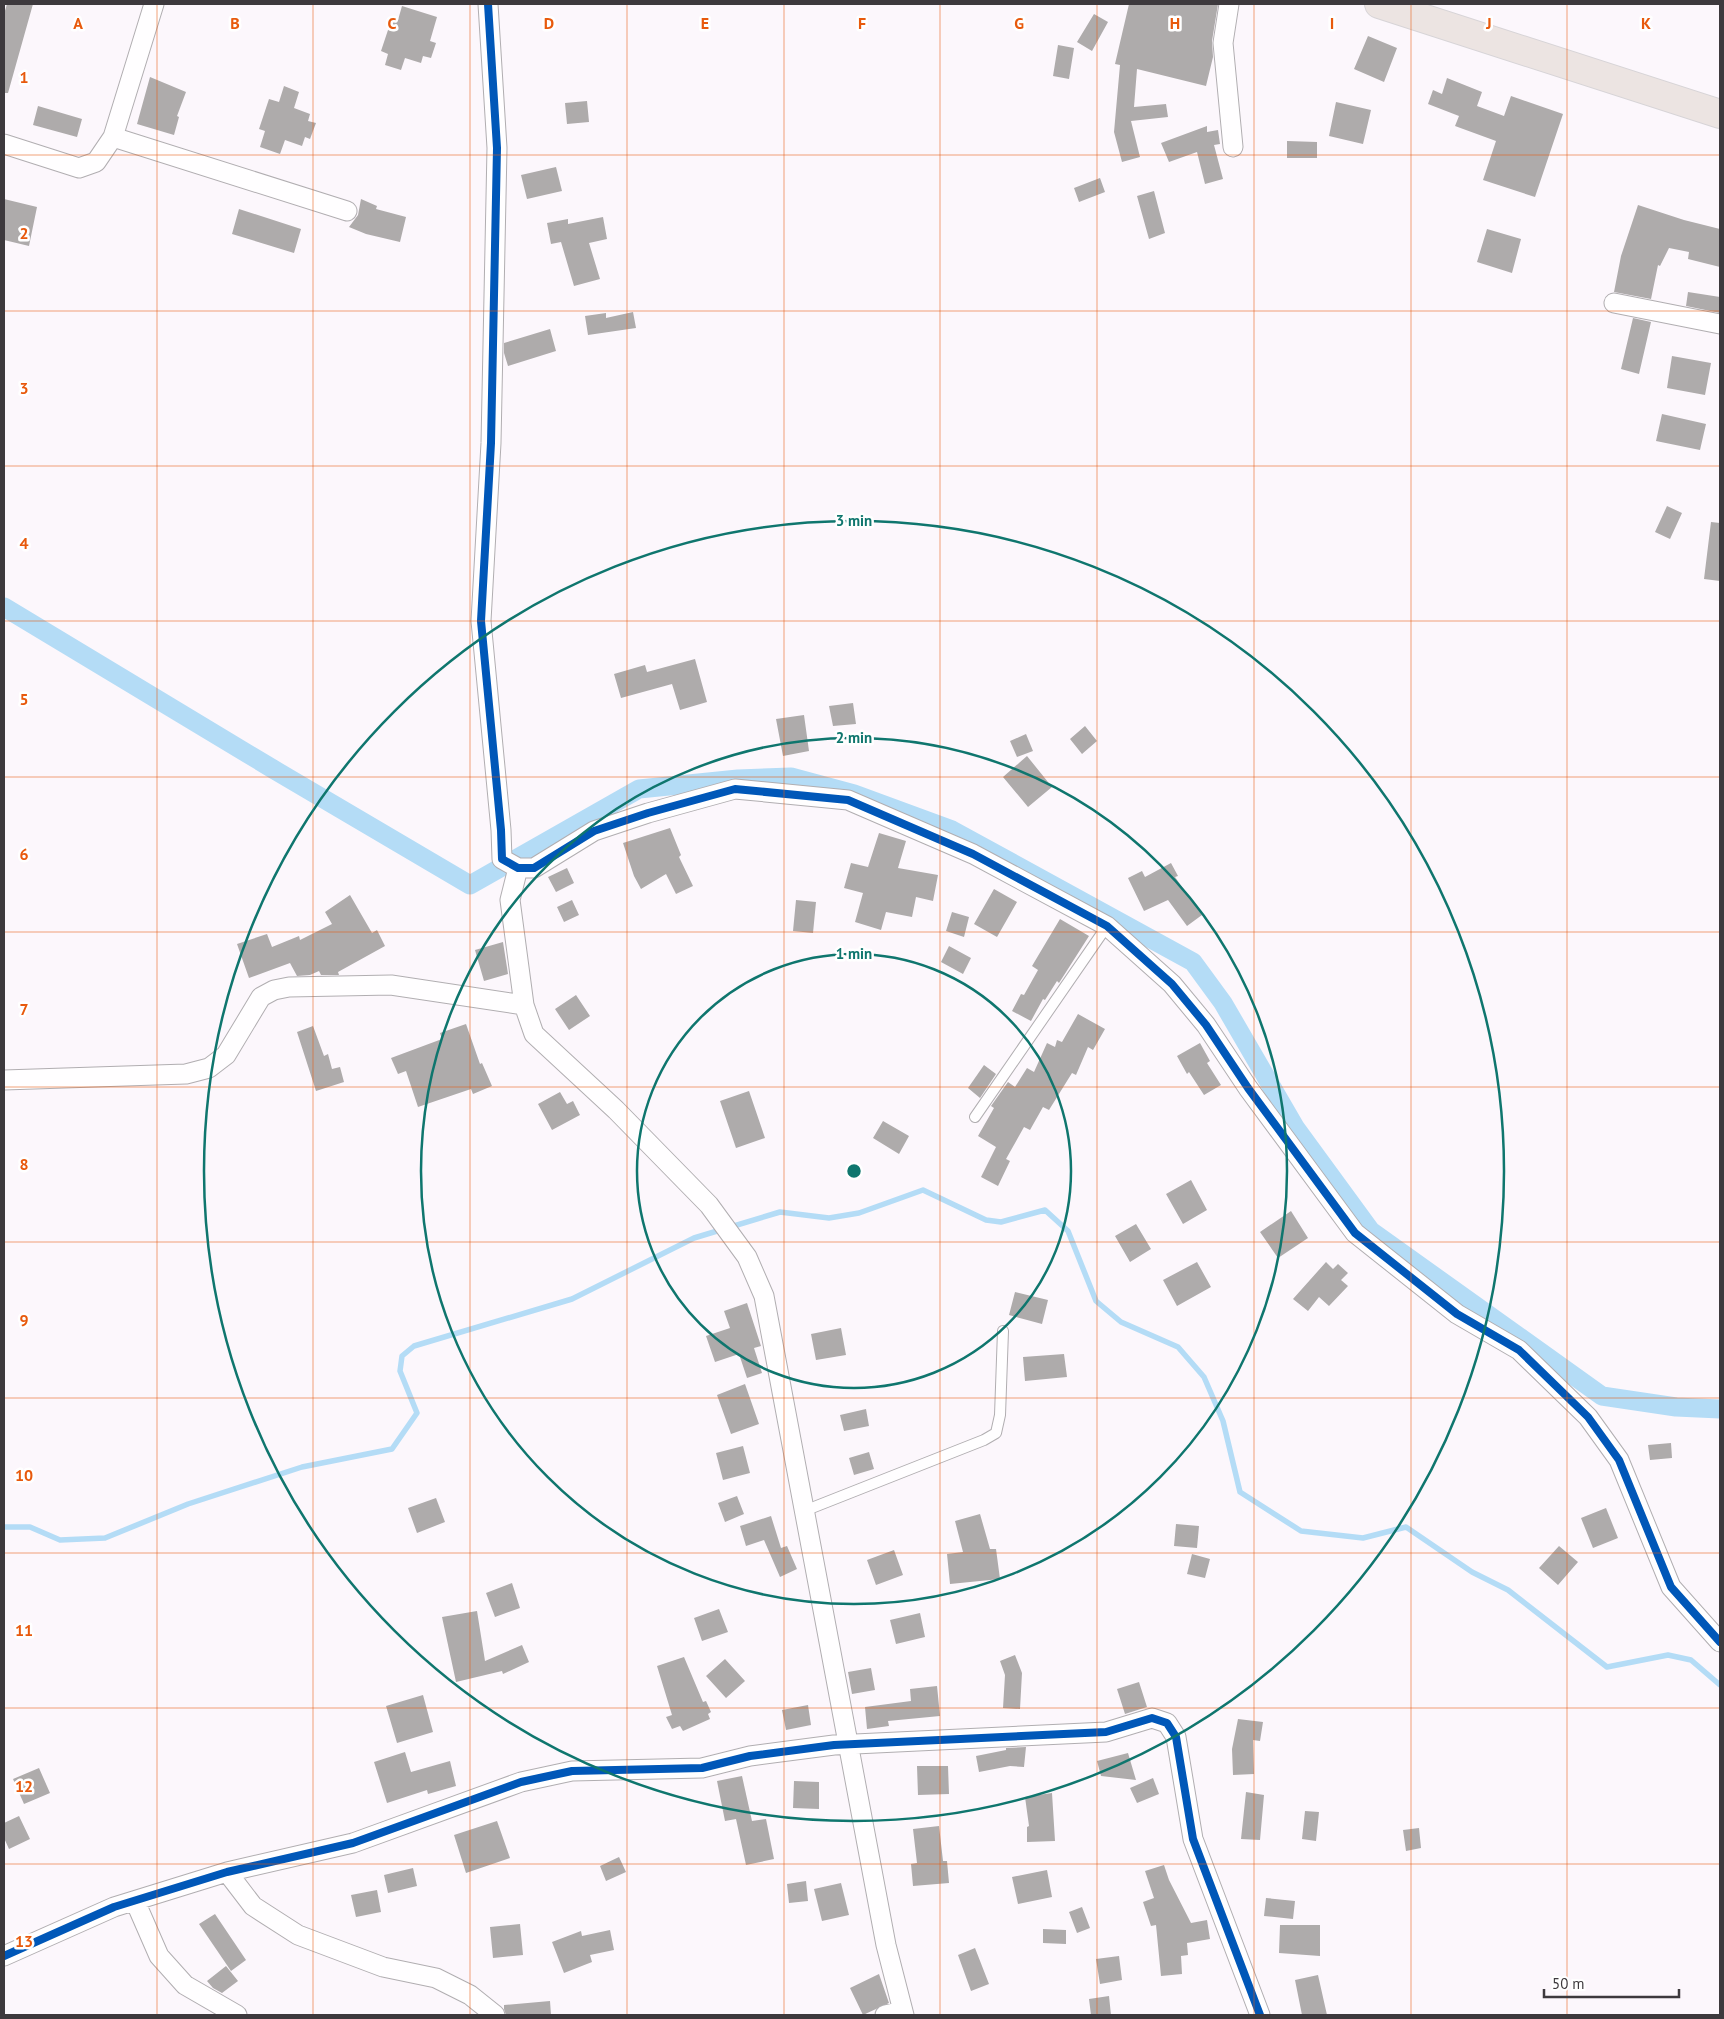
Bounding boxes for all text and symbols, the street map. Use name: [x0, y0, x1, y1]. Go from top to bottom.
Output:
text: A: [73, 13, 83, 33]
text: B: [230, 13, 240, 33]
text: C: [388, 13, 397, 33]
text: D: [544, 13, 554, 33]
text: E: [701, 13, 709, 33]
text: F: [858, 13, 866, 33]
text: G: [1014, 13, 1024, 33]
text: H: [1170, 13, 1180, 33]
text: I: [1330, 13, 1334, 33]
text: J: [1485, 13, 1492, 33]
text: K: [1641, 13, 1651, 33]
text: 1: [19, 67, 29, 87]
text: 2: [19, 223, 29, 243]
text: 3: [19, 378, 29, 398]
text: 3 min: [836, 511, 872, 530]
text: 4: [19, 533, 29, 553]
text: 5: [19, 689, 29, 709]
text: 2 min: [836, 728, 872, 747]
text: 6: [19, 844, 29, 864]
text: 1 min: [836, 944, 872, 963]
text: 7: [19, 999, 29, 1019]
text: 8: [19, 1154, 29, 1174]
centre of rings: [845, 1162, 863, 1180]
text: 9: [19, 1310, 29, 1330]
text: 10: [15, 1465, 33, 1485]
text: 11: [15, 1620, 33, 1640]
text: 12: [15, 1776, 33, 1796]
text: 13: [15, 1931, 33, 1951]
scale bar: [1544, 1966, 1679, 1998]
text: 50 m: [1552, 1974, 1585, 1993]

